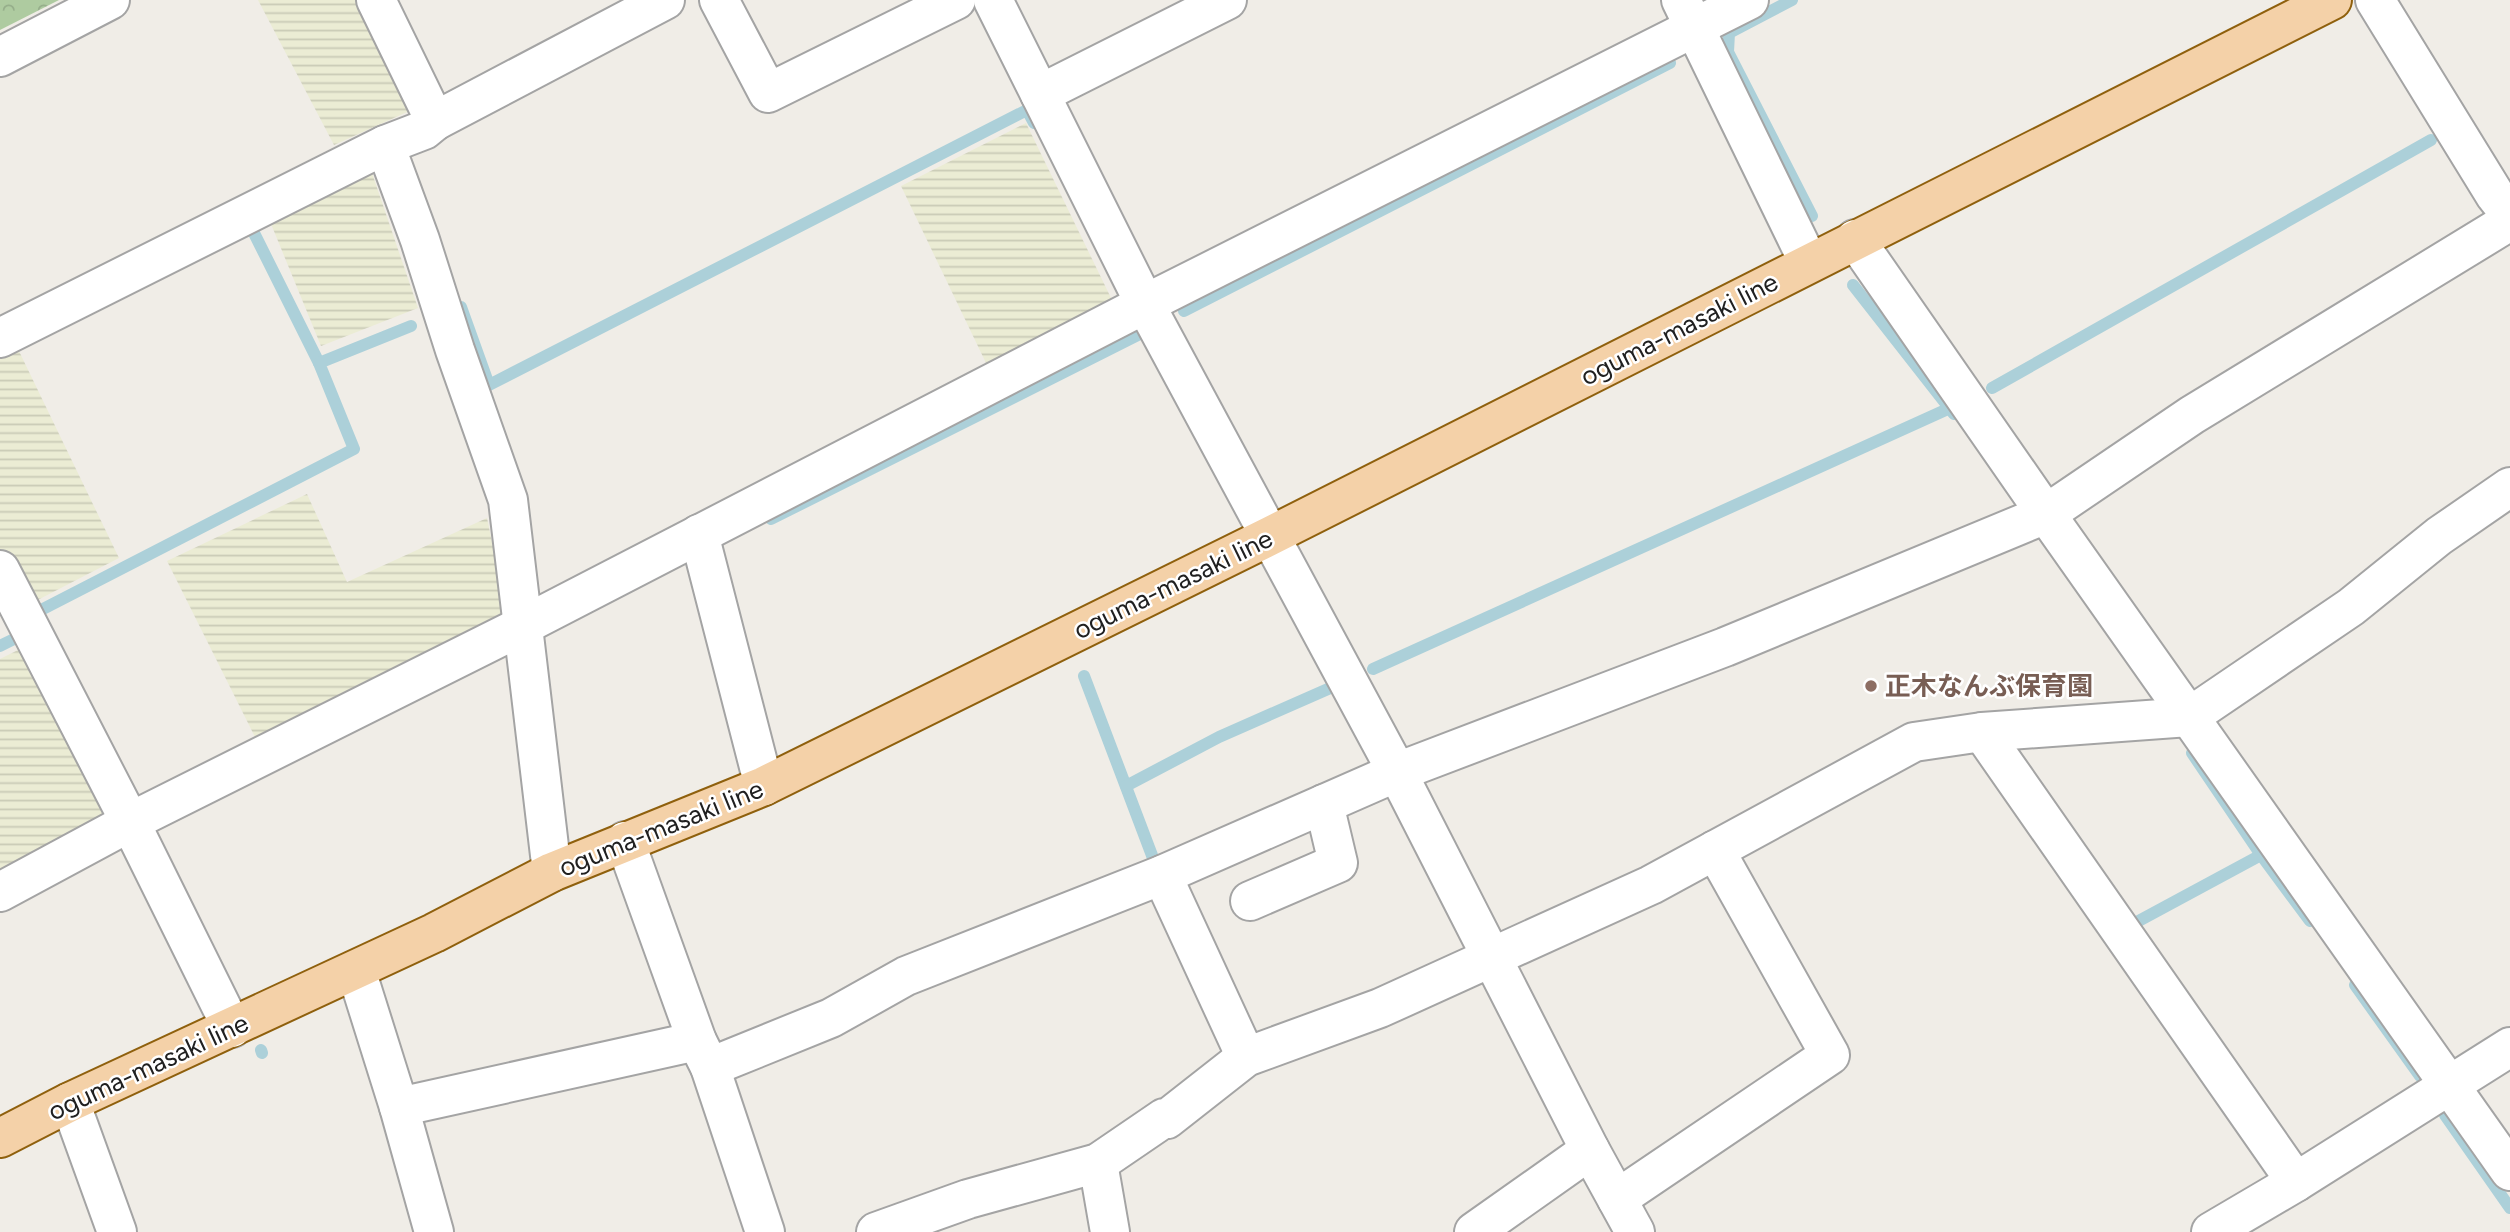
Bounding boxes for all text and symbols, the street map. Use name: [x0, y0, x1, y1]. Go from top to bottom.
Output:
street label: oguma-masaki line: [1575, 265, 1783, 393]
street label: oguma-masaki line: [1068, 522, 1278, 646]
place label: 正木なんぶ保育園: [1885, 670, 2093, 702]
marker: 正木なんぶ保育園: [1863, 678, 1879, 694]
street label: oguma-masaki line: [554, 772, 768, 884]
street label: oguma-masaki line: [43, 1007, 253, 1127]

